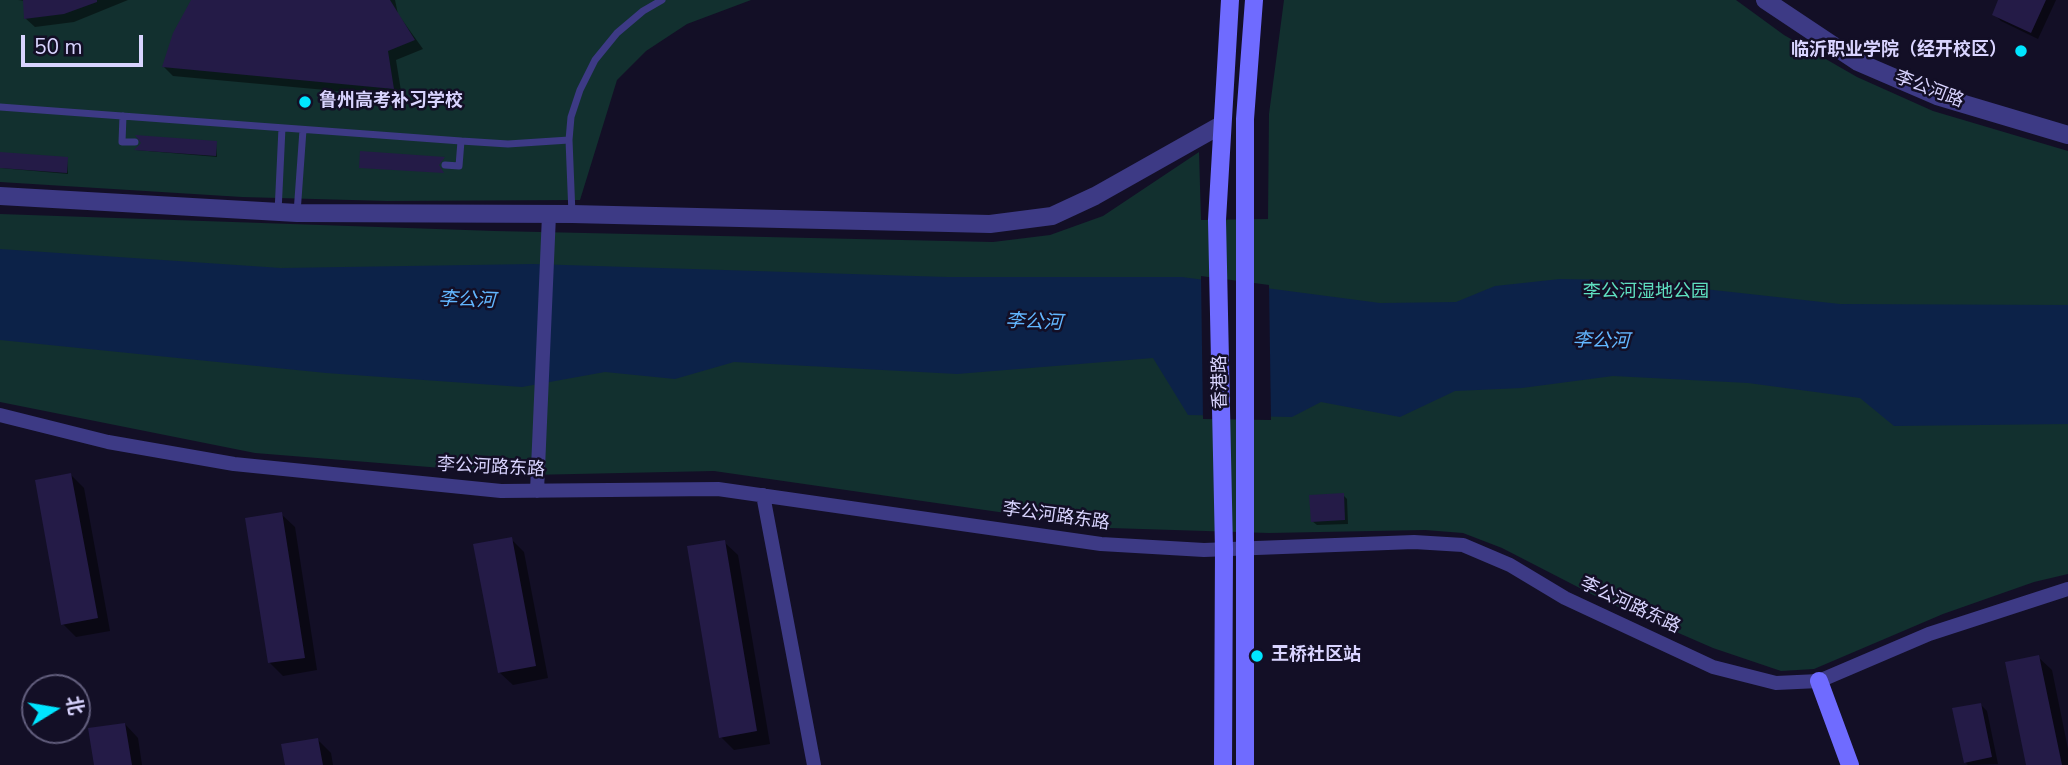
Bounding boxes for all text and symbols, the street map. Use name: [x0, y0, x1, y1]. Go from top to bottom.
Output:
scale bar: [24, 21, 147, 65]
text: 50 m: [34, 33, 83, 61]
place label: 临沂职业学院（经开校区）: [1791, 40, 2007, 62]
marker: 临沂职业学院（经开校区）: [2013, 43, 2029, 59]
street label: 李公河路: [1892, 67, 1966, 113]
place label: 鲁州高考补习学校: [319, 91, 463, 113]
marker: 鲁州高考补习学校: [297, 94, 313, 110]
park label: 李公河湿地公园: [1583, 282, 1709, 304]
water label: 李公河: [438, 289, 496, 313]
water label: 李公河: [1005, 311, 1063, 335]
water label: 李公河: [1572, 330, 1630, 354]
street label: 香港路: [1210, 355, 1232, 409]
street label: 李公河路东路: [437, 454, 545, 482]
street label: 李公河路东路: [1001, 499, 1111, 535]
street label: 李公河路东路: [1576, 573, 1684, 639]
place label: 王桥社区站: [1271, 645, 1361, 667]
marker: 王桥社区站: [1249, 648, 1265, 664]
north arrow: [21, 674, 91, 744]
text: 北: [60, 694, 89, 717]

